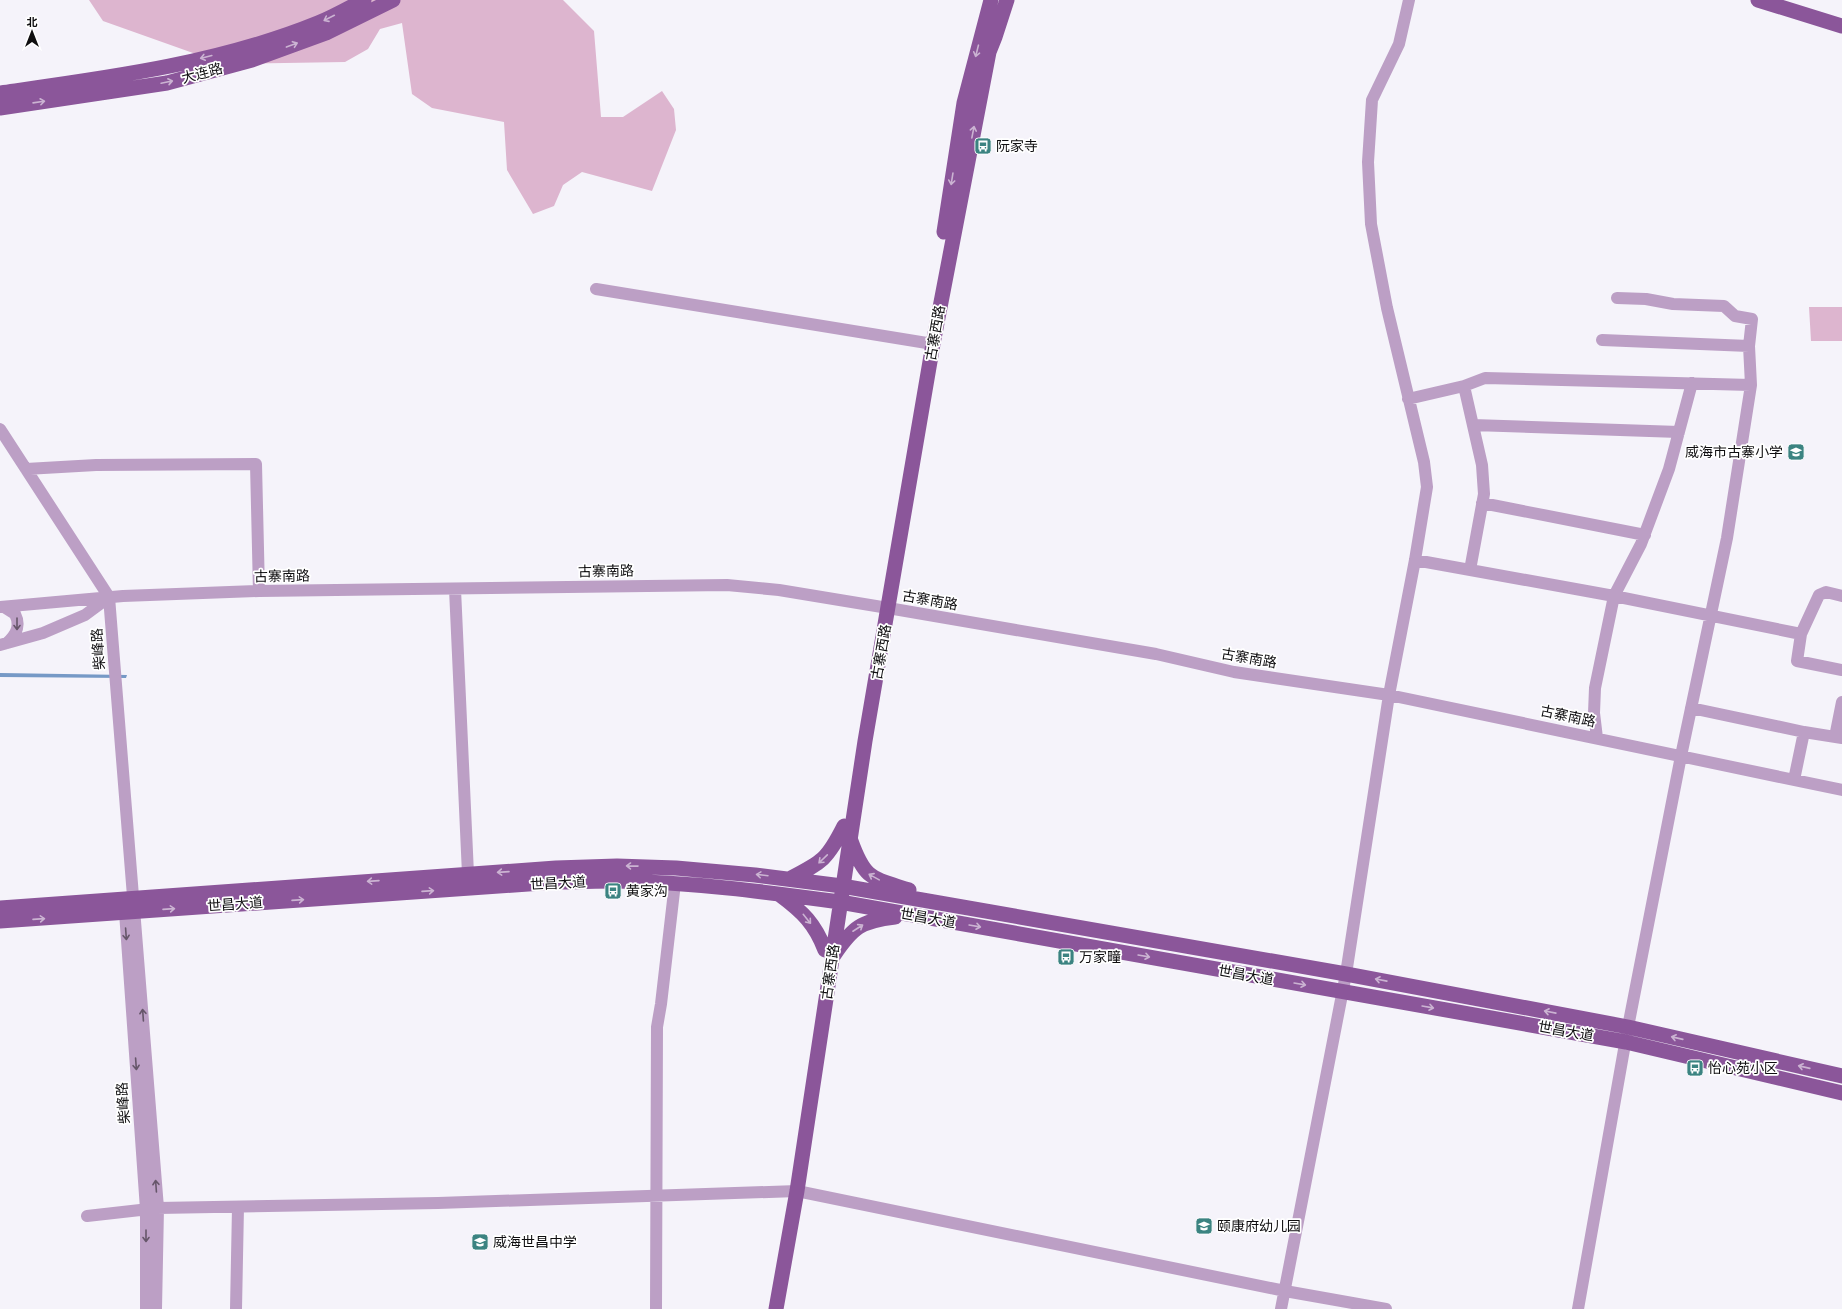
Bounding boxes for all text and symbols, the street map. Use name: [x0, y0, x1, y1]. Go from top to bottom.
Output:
north arrow: [12, 12, 52, 52]
one-way arrow: [323, 14, 335, 22]
text: 北: [27, 15, 38, 29]
one-way arrow: [285, 41, 297, 49]
one-way arrow: [972, 44, 980, 57]
one-way arrow: [199, 54, 212, 62]
street label: 大连路: [179, 59, 225, 87]
one-way arrow: [160, 78, 173, 86]
one-way arrow: [32, 98, 45, 106]
one-way arrow: [969, 126, 977, 139]
bus stop icon: 阮家寺: [973, 136, 993, 156]
place label: 阮家寺: [996, 137, 1038, 155]
one-way arrow: [948, 172, 956, 185]
street label: 古寨西路: [921, 304, 949, 362]
school or university icon: 威海市古寨小学: [1786, 442, 1806, 462]
place label: 威海市古寨小学: [1685, 443, 1783, 461]
street label: 古寨南路: [578, 562, 634, 580]
street label: 古寨南路: [254, 567, 310, 585]
street label: 古寨南路: [901, 586, 959, 614]
one-way arrow: [13, 617, 21, 630]
street label: 古寨西路: [867, 623, 895, 681]
street label: 柴峰路: [88, 627, 108, 671]
street label: 古寨南路: [1220, 644, 1278, 672]
street label: 古寨南路: [1539, 701, 1597, 731]
one-way arrow: [818, 854, 828, 863]
one-way arrow: [626, 863, 639, 870]
one-way arrow: [497, 868, 510, 875]
one-way arrow: [756, 872, 769, 879]
one-way arrow: [868, 872, 880, 880]
street label: 世昌大道: [530, 873, 586, 893]
one-way arrow: [367, 878, 380, 885]
bus stop icon: 黄家沟: [603, 881, 623, 901]
place label: 黄家沟: [626, 882, 668, 900]
one-way arrow: [421, 887, 434, 894]
street label: 世昌大道: [206, 893, 264, 915]
one-way arrow: [291, 897, 304, 904]
street label: 世昌大道: [899, 904, 957, 932]
one-way arrow: [162, 906, 175, 913]
one-way arrow: [803, 913, 811, 924]
one-way arrow: [32, 915, 45, 922]
one-way arrow: [968, 922, 981, 930]
one-way arrow: [852, 924, 863, 932]
one-way arrow: [123, 927, 130, 940]
street label: 古寨西路: [817, 943, 843, 1001]
bus stop icon: 万家疃: [1056, 947, 1076, 967]
place label: 万家疃: [1079, 948, 1121, 966]
one-way arrow: [1137, 953, 1150, 961]
street label: 世昌大道: [1217, 961, 1275, 989]
one-way arrow: [1375, 976, 1388, 984]
one-way arrow: [1293, 980, 1306, 988]
one-way arrow: [1421, 1003, 1434, 1011]
one-way arrow: [1544, 1008, 1557, 1016]
one-way arrow: [139, 1009, 146, 1022]
street label: 世昌大道: [1537, 1017, 1595, 1045]
one-way arrow: [1671, 1034, 1684, 1041]
one-way arrow: [132, 1057, 139, 1070]
bus stop icon: 怡心苑小区: [1685, 1058, 1705, 1078]
place label: 怡心苑小区: [1708, 1059, 1778, 1077]
one-way arrow: [1798, 1063, 1811, 1071]
street label: 柴峰路: [113, 1081, 133, 1125]
one-way arrow: [152, 1180, 159, 1193]
school or university icon: 颐康府幼儿园: [1194, 1216, 1214, 1236]
place label: 颐康府幼儿园: [1217, 1217, 1301, 1235]
one-way arrow: [142, 1229, 150, 1242]
school or university icon: 威海世昌中学: [470, 1232, 490, 1252]
place label: 威海世昌中学: [493, 1233, 577, 1251]

